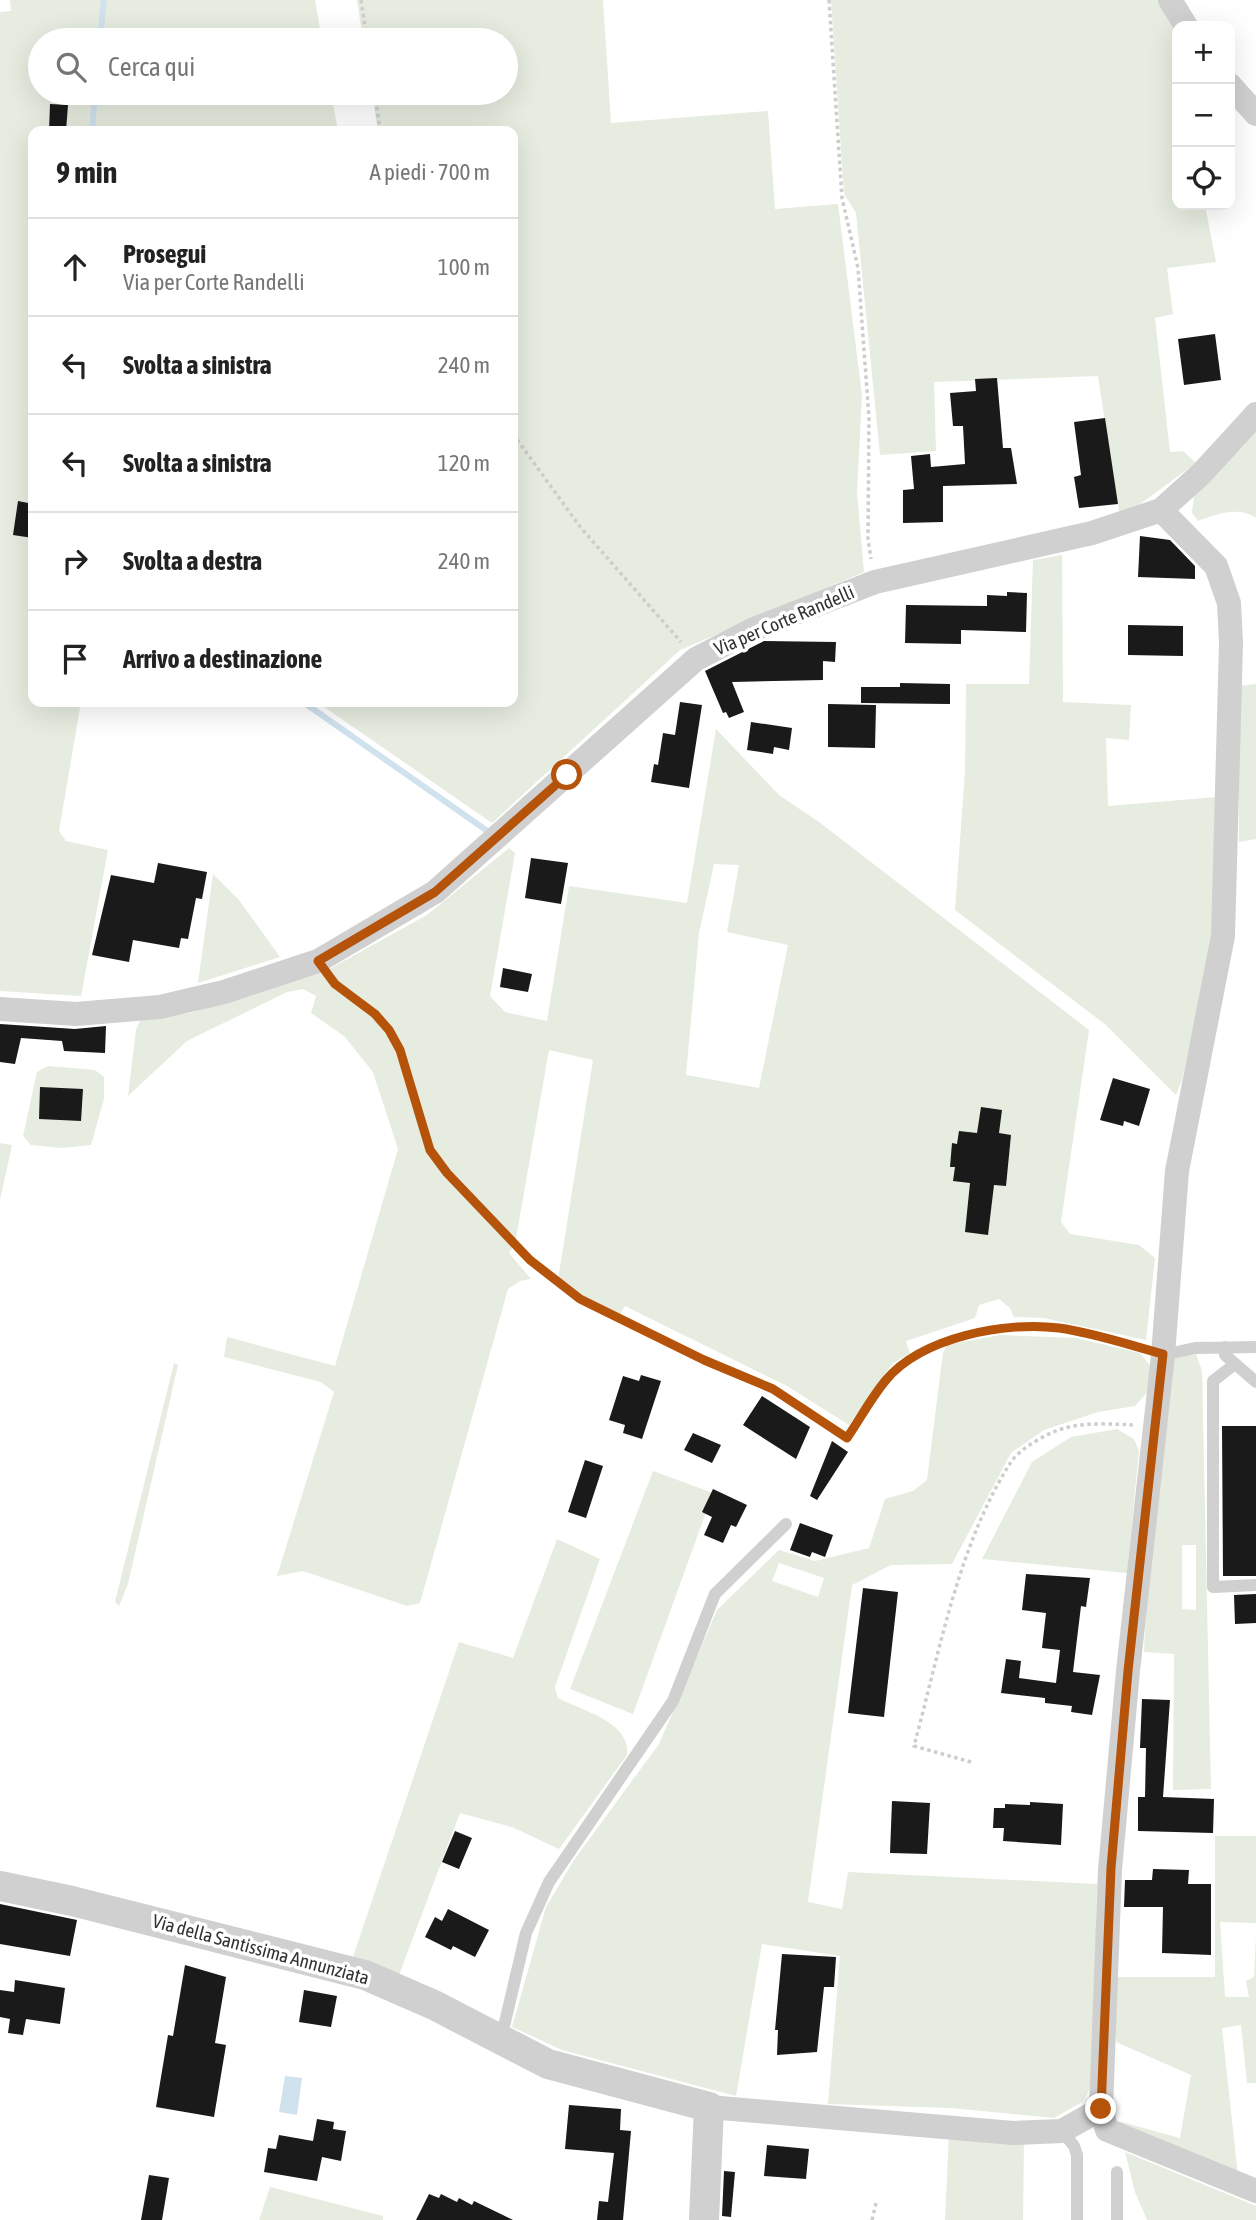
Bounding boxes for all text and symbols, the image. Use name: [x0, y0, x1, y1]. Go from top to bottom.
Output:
map controls: [1172, 21, 1235, 210]
button: +: [1172, 21, 1235, 84]
search box: [28, 28, 518, 105]
icon: search: [52, 48, 90, 86]
text: Cerca qui: [108, 52, 195, 82]
button: −: [1172, 84, 1235, 147]
button: locate: [1172, 147, 1235, 210]
text: 9 min: [56, 155, 117, 189]
text: A piedi · 700 m: [370, 159, 490, 185]
text: Prosegui: [123, 239, 206, 269]
icon: ahead: [56, 248, 94, 286]
text: 100 m: [438, 254, 490, 280]
text: Via per Corte Randelli: [123, 269, 305, 295]
icon: left: [56, 346, 94, 384]
text: Svolta a sinistra: [123, 350, 272, 380]
text: 240 m: [438, 352, 490, 378]
icon: left: [56, 444, 94, 482]
text: Svolta a sinistra: [123, 448, 272, 478]
text: 120 m: [438, 450, 490, 476]
icon: right: [56, 542, 94, 580]
text: Svolta a destra: [123, 546, 262, 576]
text: 240 m: [438, 548, 490, 574]
street label: Via per Corte Randelli: [711, 581, 857, 659]
icon: arrive: [56, 640, 94, 678]
text: Arrivo a destinazione: [123, 644, 322, 674]
route start: [551, 759, 582, 790]
street label: Via della Santissima Annunziata: [150, 1909, 372, 1989]
route end: [1085, 2093, 1116, 2124]

